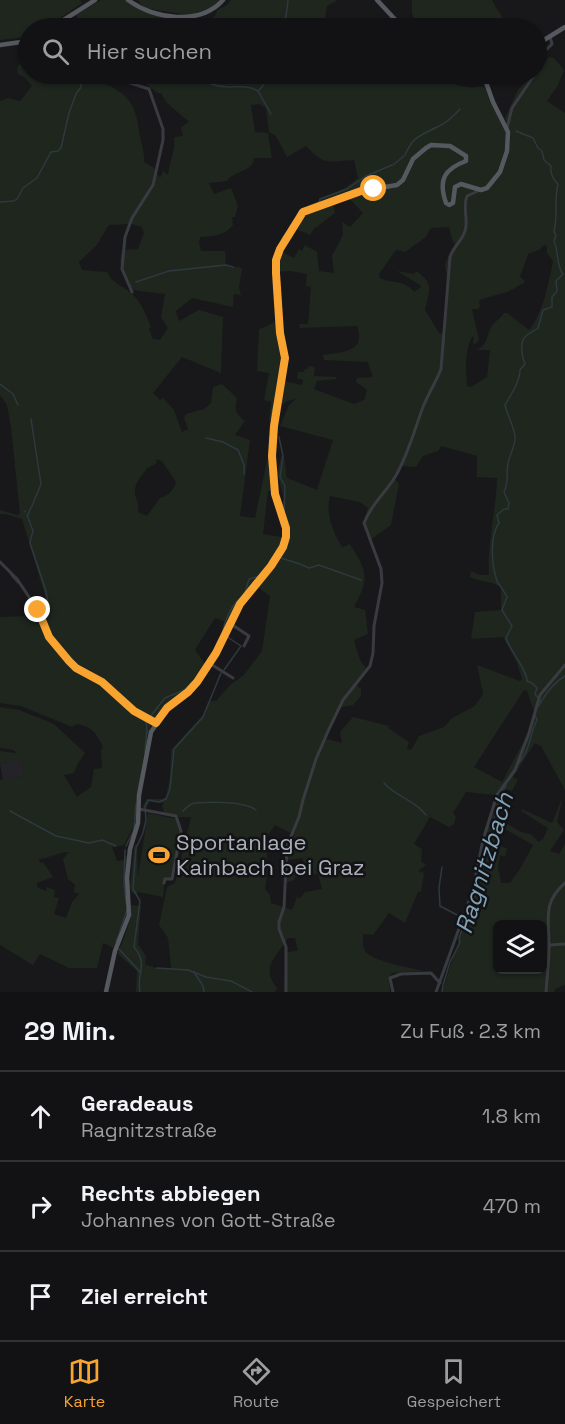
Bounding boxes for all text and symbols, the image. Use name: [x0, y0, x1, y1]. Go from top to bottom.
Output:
search box: [18, 18, 547, 84]
icon: search: [39, 35, 72, 68]
text: Hier suchen: [87, 37, 212, 65]
route start: [360, 175, 386, 201]
route end: [24, 596, 50, 622]
water label: Ragnitzbach: [448, 787, 521, 937]
place label: Sportanlage Kainbach bei Graz: [176, 828, 365, 881]
sports icon: Sportanlage Kainbach bei Graz: [147, 843, 171, 867]
map controls: [493, 920, 547, 974]
button: layers: [493, 920, 547, 974]
text: 29 Min.: [24, 1014, 116, 1048]
text: Zu Fuß · 2.3 km: [400, 1018, 541, 1044]
text: Geradeaus: [81, 1089, 193, 1117]
icon: ahead: [24, 1100, 57, 1133]
text: 1.8 km: [482, 1103, 541, 1129]
text: Ragnitzstraße: [81, 1117, 217, 1143]
text: Rechts abbiegen: [81, 1179, 261, 1207]
icon: right: [24, 1190, 57, 1223]
text: 470 m: [483, 1193, 541, 1219]
text: Johannes von Gott-Straße: [81, 1207, 336, 1233]
icon: arrive: [24, 1280, 57, 1313]
text: Ziel erreicht: [81, 1282, 208, 1310]
tab: Karte: [64, 1355, 105, 1412]
tab: Route: [233, 1355, 279, 1412]
tab: Gespeichert: [407, 1355, 501, 1412]

